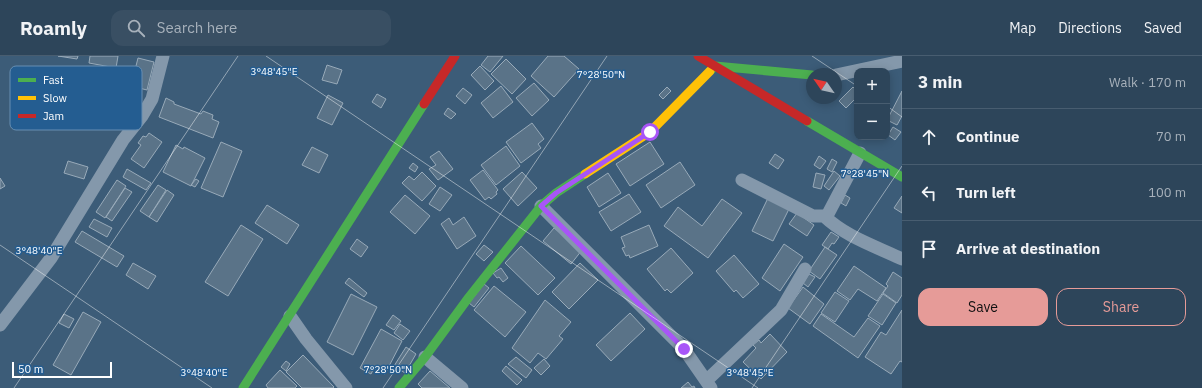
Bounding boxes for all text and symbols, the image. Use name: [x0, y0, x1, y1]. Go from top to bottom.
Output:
search box: [111, 10, 391, 46]
text: Roamly: [20, 16, 87, 40]
icon: search: [125, 17, 147, 39]
text: Search here: [157, 18, 237, 37]
text: Map: [1009, 19, 1036, 37]
text: Directions: [1058, 19, 1122, 37]
text: Saved: [1144, 19, 1182, 37]
text: 3°48'45"E: [250, 65, 298, 78]
legend: [10, 66, 142, 130]
text: 7°28'50"N: [577, 68, 625, 81]
north arrow: [806, 68, 842, 104]
map controls: [854, 68, 890, 140]
button: +: [854, 68, 890, 104]
text: 3 min: [918, 71, 962, 93]
text: Fast: [43, 73, 64, 87]
text: Walk · 170 m: [1109, 74, 1186, 91]
text: Slow: [43, 91, 67, 105]
button: −: [854, 104, 890, 140]
text: Jam: [43, 109, 64, 123]
route start: [641, 123, 659, 141]
icon: ahead: [918, 126, 940, 148]
text: Continue: [956, 127, 1020, 146]
text: 70 m: [1156, 128, 1186, 145]
text: 7°28'45"N: [841, 167, 889, 180]
icon: left: [918, 182, 940, 204]
text: Turn left: [956, 183, 1016, 202]
text: 100 m: [1148, 184, 1186, 201]
icon: arrive: [918, 238, 940, 260]
text: Arrive at destination: [956, 239, 1100, 258]
text: 3°48'40"E: [15, 244, 63, 257]
button: Save: [918, 288, 1048, 326]
button: Share: [1056, 288, 1186, 326]
route end: [675, 340, 693, 358]
scale bar: [12, 360, 112, 379]
text: 50 m: [18, 362, 43, 376]
text: 7°28'50"N: [364, 363, 412, 376]
text: 3°48'40"E: [180, 366, 228, 379]
text: 3°48'45"E: [726, 366, 774, 379]

